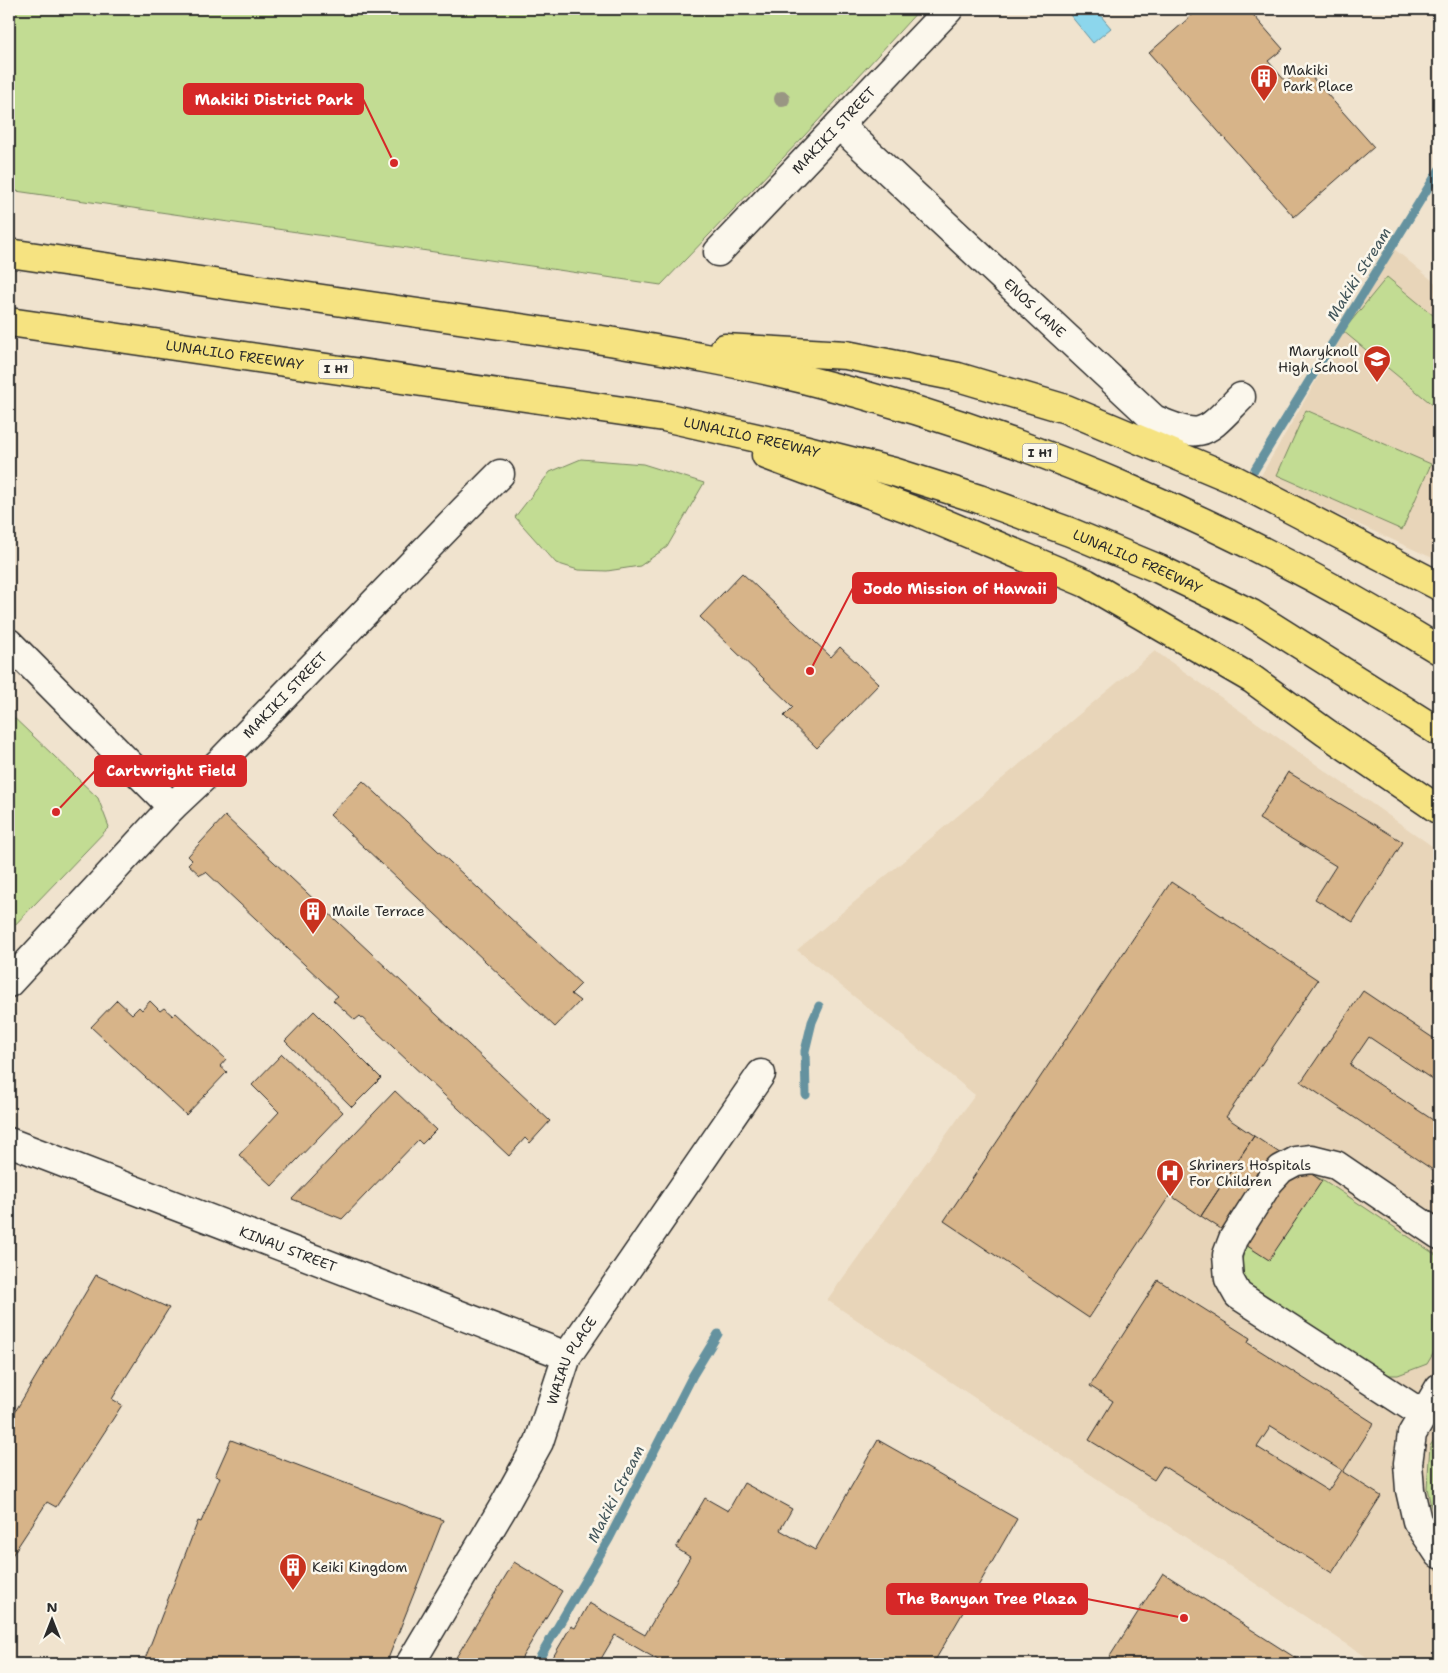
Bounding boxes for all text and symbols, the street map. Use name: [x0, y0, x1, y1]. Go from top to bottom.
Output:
place label: Makiki Park Place: [1283, 61, 1354, 95]
building icon: Makiki Park Place: [1249, 63, 1279, 102]
street label: MAKIKI STREET: [788, 83, 880, 178]
callout: Makiki District Park: [184, 84, 363, 114]
text: Makiki District Park: [195, 90, 353, 110]
water label: Makiki Stream: [1322, 223, 1396, 325]
street label: ENOS LANE: [1000, 274, 1070, 341]
street label: LUNALILO FREEWAY: [164, 336, 305, 374]
place label: Maryknoll High School: [1278, 342, 1359, 376]
school or university icon: Maryknoll High School: [1362, 344, 1392, 383]
road number: I H1: [318, 359, 354, 378]
street label: LUNALILO FREEWAY: [682, 413, 822, 462]
road number: I H1: [1022, 443, 1058, 462]
street label: LUNALILO FREEWAY: [1070, 525, 1206, 598]
callout: Jodo Mission of Hawaii: [853, 573, 1056, 603]
text: Jodo Mission of Hawaii: [863, 579, 1047, 599]
street label: MAKIKI STREET: [239, 648, 331, 742]
callout: Cartwright Field: [95, 756, 246, 786]
text: Cartwright Field: [106, 761, 236, 781]
building icon: Maile Terrace: [298, 896, 328, 935]
place label: Maile Terrace: [332, 902, 425, 920]
place label: Shriners Hospitals For Children: [1189, 1156, 1311, 1190]
hospital icon: Shriners Hospitals For Children: [1155, 1158, 1185, 1197]
street label: KINAU STREET: [237, 1222, 340, 1276]
street label: WAIAU PLACE: [543, 1313, 601, 1407]
water label: Makiki Stream: [583, 1442, 649, 1546]
building icon: Keiki Kingdom: [278, 1552, 308, 1591]
place label: Keiki Kingdom: [312, 1558, 407, 1576]
callout: The Banyan Tree Plaza: [887, 1584, 1087, 1614]
text: The Banyan Tree Plaza: [897, 1589, 1078, 1609]
north arrow: [28, 1596, 78, 1646]
text: N: [46, 1598, 58, 1616]

